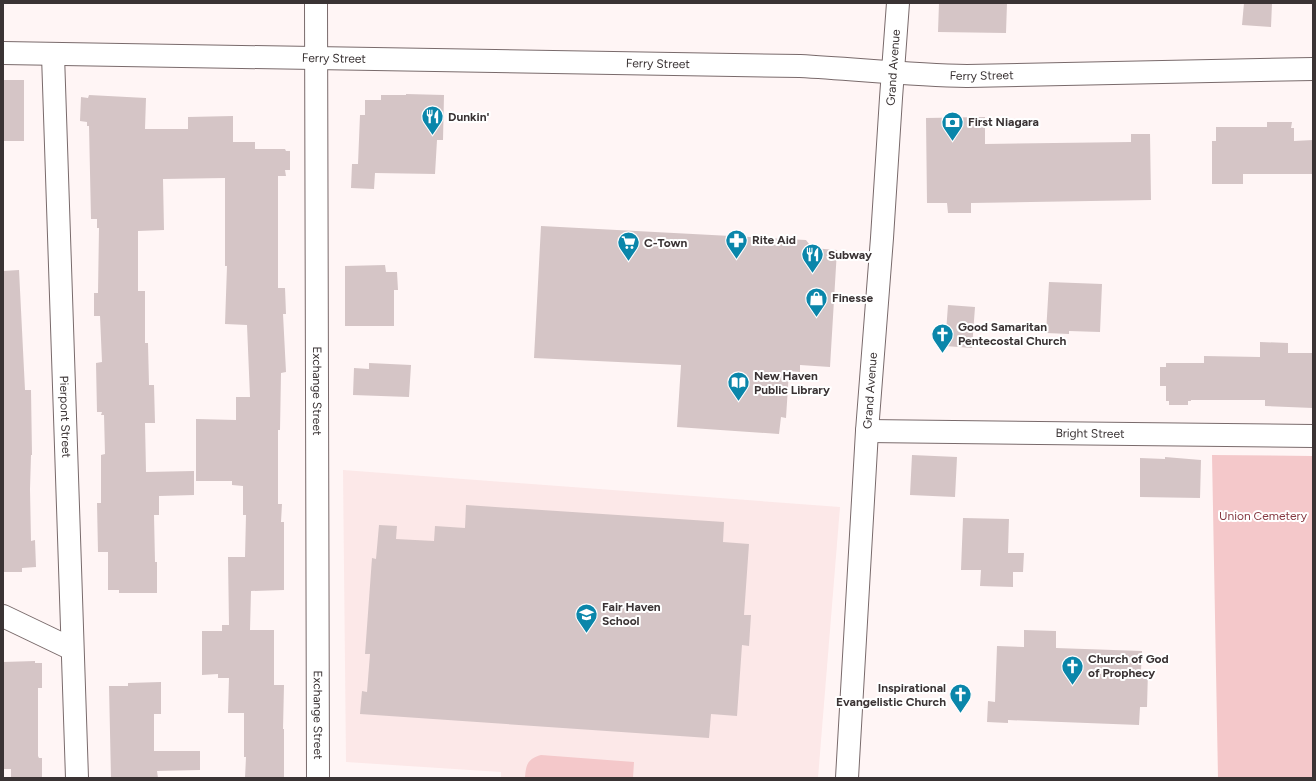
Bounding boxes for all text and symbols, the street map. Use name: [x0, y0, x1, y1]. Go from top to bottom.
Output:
street label: Grand Avenue: [884, 28, 903, 106]
street label: Ferry Street: [302, 51, 367, 66]
street label: Ferry Street: [626, 56, 691, 71]
street label: Ferry Street: [949, 68, 1014, 83]
restaurant icon: Dunkin': [420, 104, 446, 137]
bank icon: First Niagara: [939, 109, 965, 142]
place label: Dunkin': [448, 110, 489, 124]
place label: First Niagara: [968, 115, 1039, 129]
pharmacy icon: Rite Aid: [723, 227, 749, 260]
supermarket icon: C-Town: [616, 230, 642, 263]
place label: Rite Aid: [752, 233, 796, 247]
place label: C-Town: [644, 236, 688, 250]
restaurant icon: Subway: [800, 242, 826, 275]
place label: Subway: [828, 248, 872, 262]
shop icon: Finesse: [803, 285, 829, 318]
place label: Finesse: [832, 291, 873, 305]
place label: Good Samaritan Pentecostal Church: [958, 320, 1066, 348]
church icon: Good Samaritan Pentecostal Church: [930, 321, 956, 354]
street label: Exchange Street: [310, 346, 324, 436]
street label: Grand Avenue: [860, 352, 880, 429]
place label: New Haven Public Library: [754, 369, 830, 397]
library icon: New Haven Public Library: [726, 370, 752, 403]
street label: Pierpont Street: [57, 375, 73, 459]
street label: Bright Street: [1055, 426, 1125, 441]
park label: Union Cemetery: [1219, 509, 1308, 523]
place label: Fair Haven School: [602, 600, 661, 628]
school or university icon: Fair Haven School: [574, 601, 600, 634]
place label: Church of God of Prophecy: [1088, 652, 1169, 680]
church icon: Church of God of Prophecy: [1059, 653, 1085, 686]
street label: Exchange Street: [311, 670, 325, 760]
place label: Inspirational Evangelistic Church: [836, 681, 946, 709]
church icon: Inspirational Evangelistic Church: [948, 682, 974, 715]

